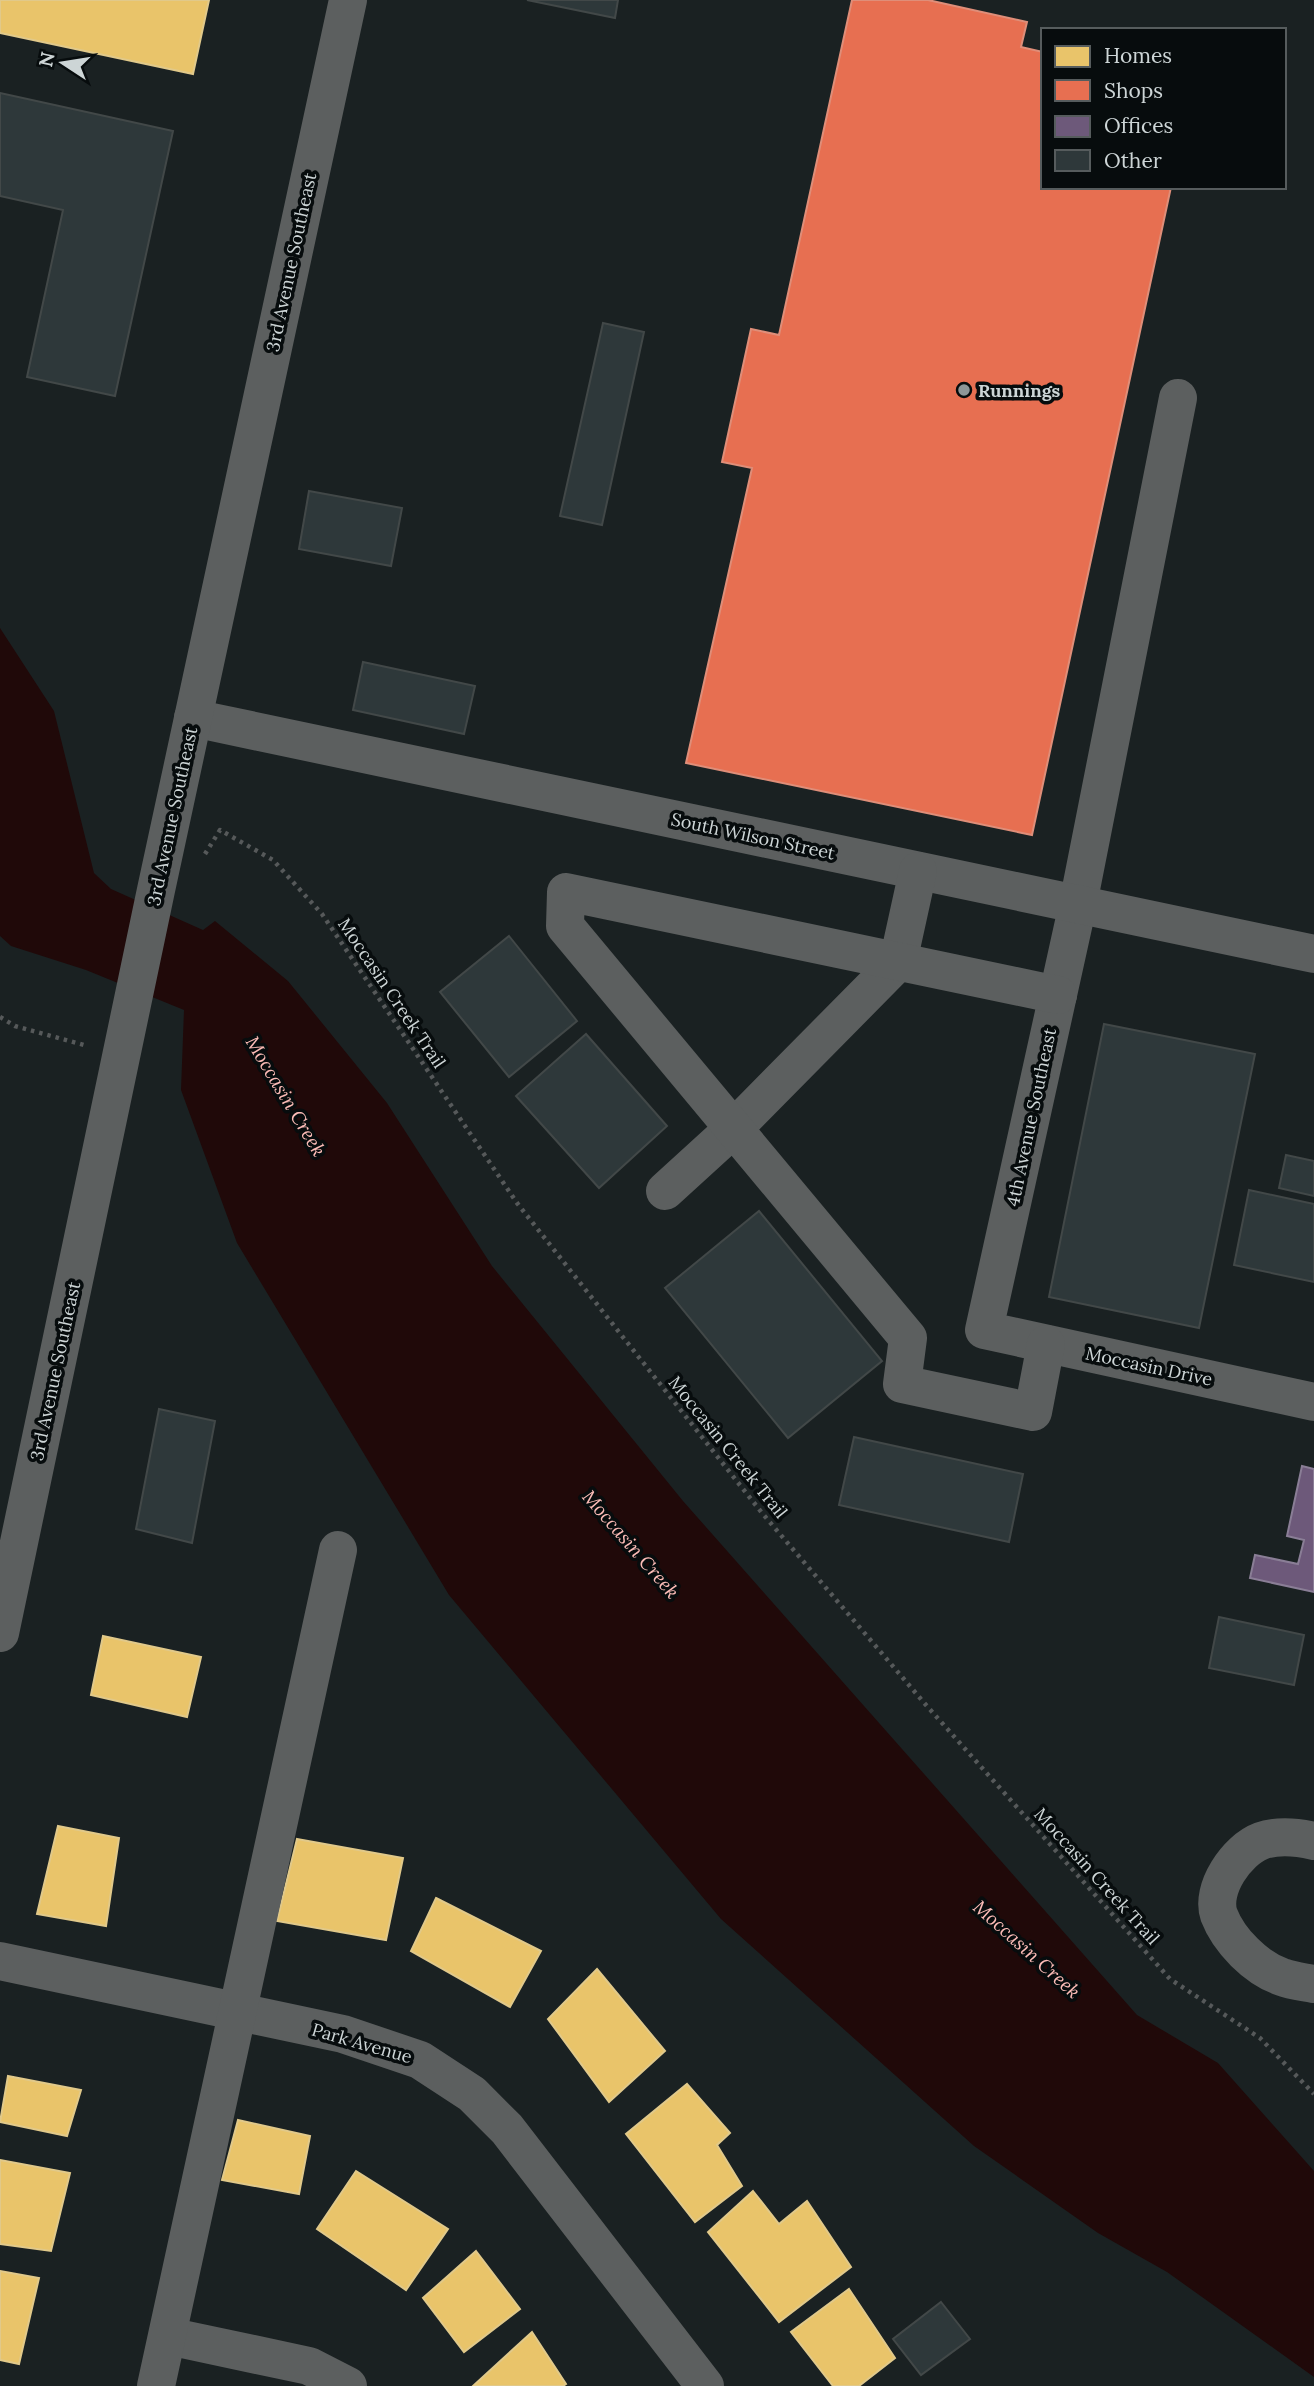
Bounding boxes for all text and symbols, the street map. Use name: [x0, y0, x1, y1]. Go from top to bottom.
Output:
north arrow: [28, 28, 98, 98]
legend: [1041, 28, 1286, 189]
text: Homes: [1104, 42, 1172, 69]
text: N: [33, 49, 60, 69]
text: Shops: [1104, 77, 1163, 104]
text: Offices: [1104, 112, 1173, 139]
text: Other: [1104, 147, 1162, 174]
street label: 3rd Avenue Southeast: [261, 170, 321, 354]
place label: Runnings: [978, 379, 1061, 402]
marker: Runnings: [956, 382, 972, 398]
street label: 3rd Avenue Southeast: [142, 724, 202, 908]
street label: South Wilson Street: [669, 807, 837, 865]
street label: Moccasin Creek Trail: [333, 913, 451, 1073]
street label: 4th Avenue Southeast: [1001, 1026, 1061, 1208]
water label: Moccasin Creek: [241, 1032, 331, 1161]
street label: 3rd Avenue Southeast: [25, 1279, 85, 1463]
street label: Moccasin Drive: [1083, 1341, 1215, 1391]
street label: Moccasin Creek Trail: [664, 1371, 793, 1523]
water label: Moccasin Creek: [577, 1485, 685, 1603]
street label: Moccasin Creek Trail: [1029, 1803, 1165, 1949]
water label: Moccasin Creek: [968, 1895, 1086, 2003]
street label: Park Avenue: [309, 2018, 415, 2068]

